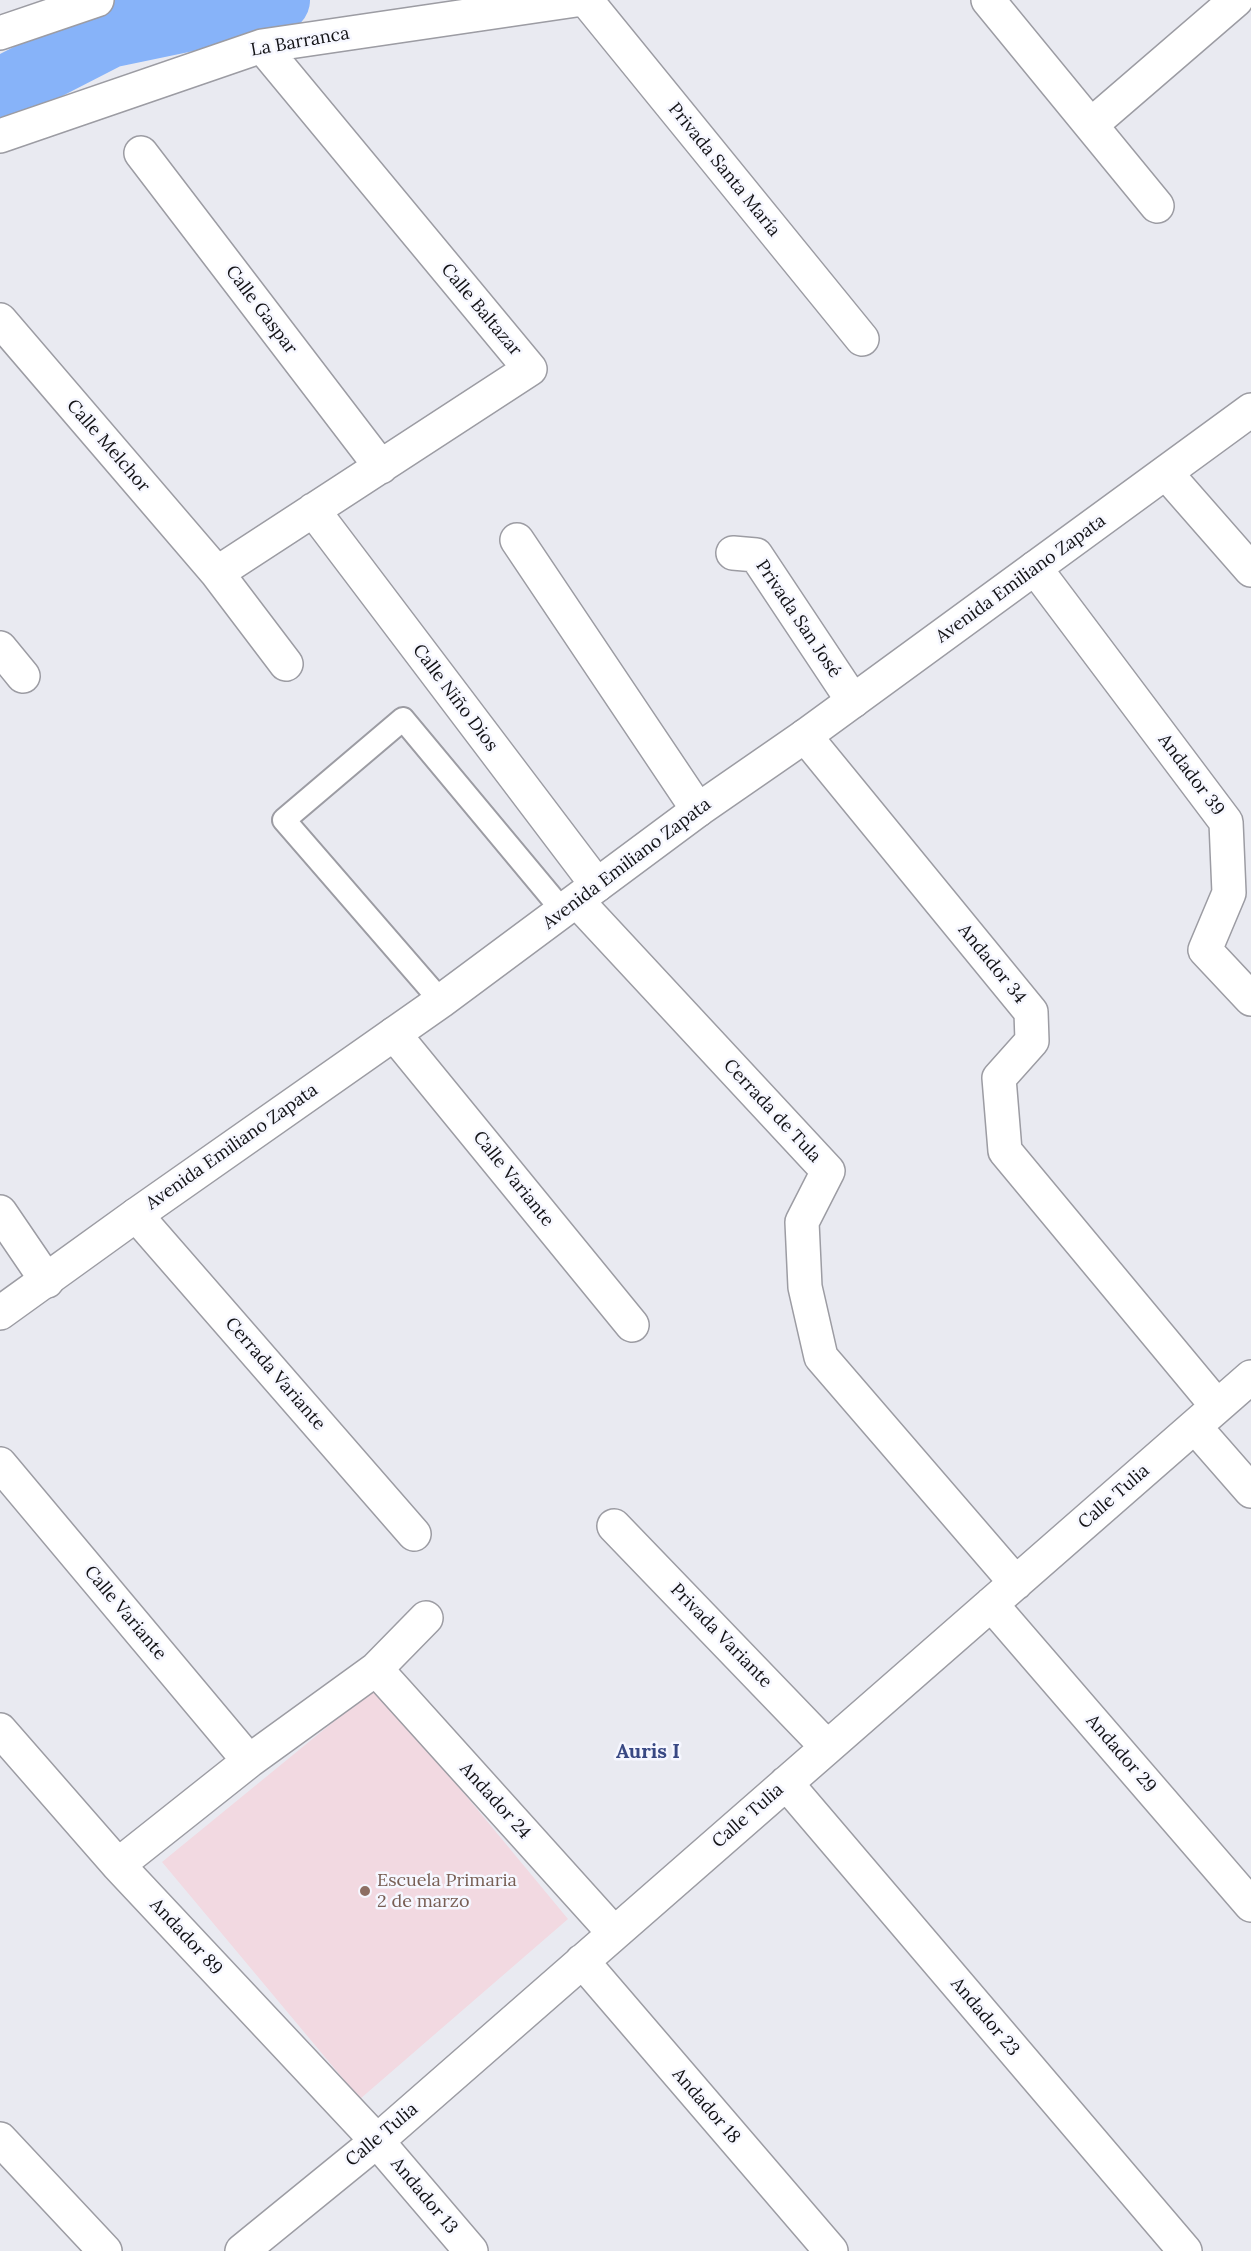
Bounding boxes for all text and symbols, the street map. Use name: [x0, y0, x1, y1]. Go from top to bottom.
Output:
street label: La Barranca: [249, 23, 351, 61]
street label: Privada Santa María: [663, 99, 785, 241]
street label: Calle Baltazar: [436, 259, 526, 361]
street label: Calle Gaspar: [221, 261, 301, 359]
street label: Calle Melchor: [62, 395, 154, 497]
street label: Avenida Emiliano Zapata: [932, 510, 1110, 648]
street label: Privada San José: [751, 556, 845, 682]
street label: Calle Niño Dios: [408, 640, 502, 756]
street label: Andador 39: [1153, 730, 1229, 820]
street label: Avenida Emiliano Zapata: [539, 794, 715, 934]
street label: Andador 34: [953, 920, 1031, 1008]
street label: Cerrada de Tula: [719, 1055, 825, 1167]
street label: Avenida Emiliano Zapata: [142, 1079, 322, 1215]
street label: Calle Variante: [468, 1127, 558, 1231]
street label: Cerrada Variante: [220, 1313, 330, 1435]
street label: Calle Tulia: [1074, 1460, 1154, 1534]
street label: Calle Variante: [79, 1561, 171, 1665]
street label: Privada Variante: [666, 1579, 776, 1693]
street label: Andador 29: [1081, 1711, 1161, 1797]
district label: Auris I: [616, 1740, 680, 1764]
street label: Andador 24: [455, 1758, 535, 1844]
street label: Calle Tulia: [708, 1779, 788, 1853]
place label: Escuela Primaria 2 de marzo: [377, 1870, 517, 1912]
marker: Escuela Primaria 2 de marzo: [358, 1884, 372, 1898]
street label: Andador 89: [145, 1894, 227, 1980]
street label: Andador 23: [946, 1973, 1024, 2061]
street label: Andador 18: [667, 2064, 745, 2148]
street label: Calle Tulia: [342, 2099, 422, 2171]
street label: Andador 13: [386, 2154, 462, 2238]

